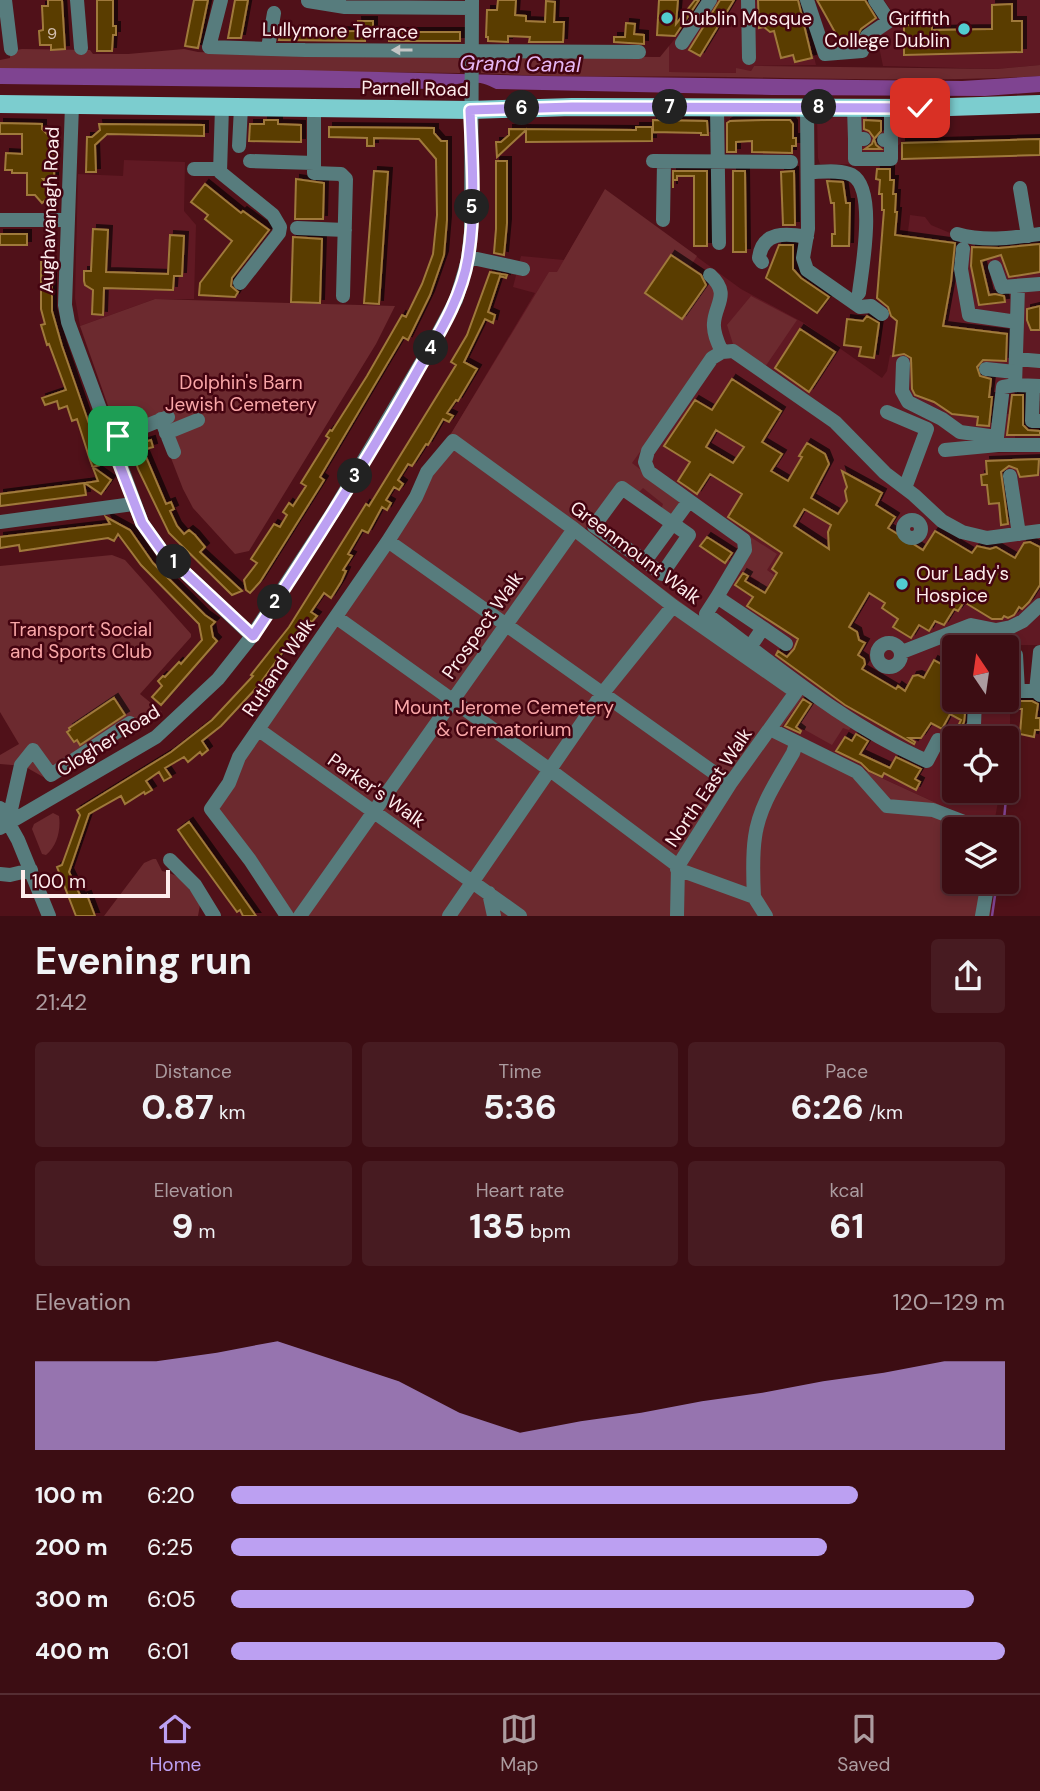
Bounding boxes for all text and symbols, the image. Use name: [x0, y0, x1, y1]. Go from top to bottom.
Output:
place label: Dublin Mosque: [681, 6, 812, 31]
place label: Griffith College Dublin: [824, 6, 950, 53]
marker: Dublin Mosque: [659, 10, 675, 26]
street label: Lullymore Terrace: [262, 17, 418, 44]
marker: Griffith College Dublin: [956, 21, 972, 37]
house number: 9: [47, 23, 57, 44]
one-way arrow: [391, 44, 413, 56]
water label: Grand Canal: [459, 49, 581, 79]
street label: Parnell Road: [361, 75, 469, 102]
pin: [890, 78, 950, 138]
icon: check: [901, 89, 939, 127]
pin: 6: [504, 90, 540, 126]
pin: 7: [652, 90, 688, 124]
pin: 8: [802, 90, 836, 124]
text: 7: [664, 94, 675, 119]
text: 8: [812, 94, 825, 119]
text: 6: [515, 95, 528, 120]
street label: Aughavanagh Road: [34, 126, 65, 294]
pin: 5: [454, 190, 490, 224]
text: 5: [466, 194, 477, 219]
pin: 4: [414, 330, 448, 366]
text: 4: [424, 335, 437, 360]
park label: Dolphin's Barn Jewish Cemetery: [165, 370, 317, 417]
pin: [88, 406, 148, 466]
icon: arrive: [99, 417, 137, 455]
pin: 3: [338, 458, 372, 494]
text: 3: [349, 463, 360, 488]
street label: Greenmount Walk: [565, 495, 707, 610]
pin: 1: [156, 544, 192, 580]
text: 1: [170, 549, 177, 574]
place label: Our Lady's Hospice: [916, 561, 1009, 608]
street label: Prospect Walk: [436, 566, 529, 684]
marker: Our Lady's Hospice: [894, 576, 910, 592]
pin: 2: [258, 584, 292, 620]
text: 2: [269, 589, 280, 614]
street label: Rutland Walk: [236, 613, 321, 721]
park label: Transport Social and Sports Club: [10, 617, 152, 664]
north arrow: [942, 635, 1018, 712]
map controls: [942, 635, 1019, 894]
park label: Mount Jerome Cemetery & Crematorium: [394, 695, 614, 742]
street label: Clogher Road: [52, 699, 165, 782]
street label: North East Walk: [659, 722, 758, 852]
button: locate: [942, 726, 1019, 803]
street label: Parker's Walk: [323, 748, 431, 834]
button: layers: [942, 817, 1019, 894]
scale bar: [21, 867, 170, 899]
text: 100 m: [32, 869, 86, 894]
text: Evening run: [35, 936, 252, 986]
button: share: [931, 939, 1005, 1013]
text: 21:42: [35, 987, 87, 1017]
text: Distance: [155, 1059, 232, 1084]
text: Time: [499, 1059, 541, 1084]
text: Pace: [825, 1059, 868, 1084]
text: 0.87: [141, 1084, 214, 1130]
text: 5:36: [483, 1084, 557, 1130]
text: 6:26: [790, 1084, 864, 1130]
text: km: [214, 1100, 245, 1125]
text: /km: [864, 1100, 903, 1125]
text: Elevation: [154, 1178, 233, 1203]
text: Heart rate: [476, 1178, 564, 1203]
text: kcal: [829, 1178, 864, 1203]
text: 9: [171, 1203, 193, 1249]
text: 135: [469, 1203, 525, 1249]
text: 61: [829, 1203, 864, 1249]
text: m: [193, 1219, 215, 1244]
text: bpm: [525, 1219, 571, 1244]
text: Elevation: [35, 1287, 131, 1317]
text: 120–129 m: [892, 1287, 1005, 1317]
text: 100 m: [35, 1480, 103, 1510]
text: 6:20: [147, 1480, 195, 1510]
text: 200 m: [35, 1532, 108, 1562]
text: 6:25: [147, 1532, 193, 1562]
text: 300 m: [35, 1584, 108, 1614]
text: 6:05: [147, 1584, 196, 1614]
text: 400 m: [35, 1636, 109, 1666]
text: 6:01: [147, 1636, 189, 1666]
tab: Home: [149, 1710, 201, 1777]
tab: Map: [500, 1710, 538, 1777]
tab: Saved: [837, 1710, 891, 1777]

